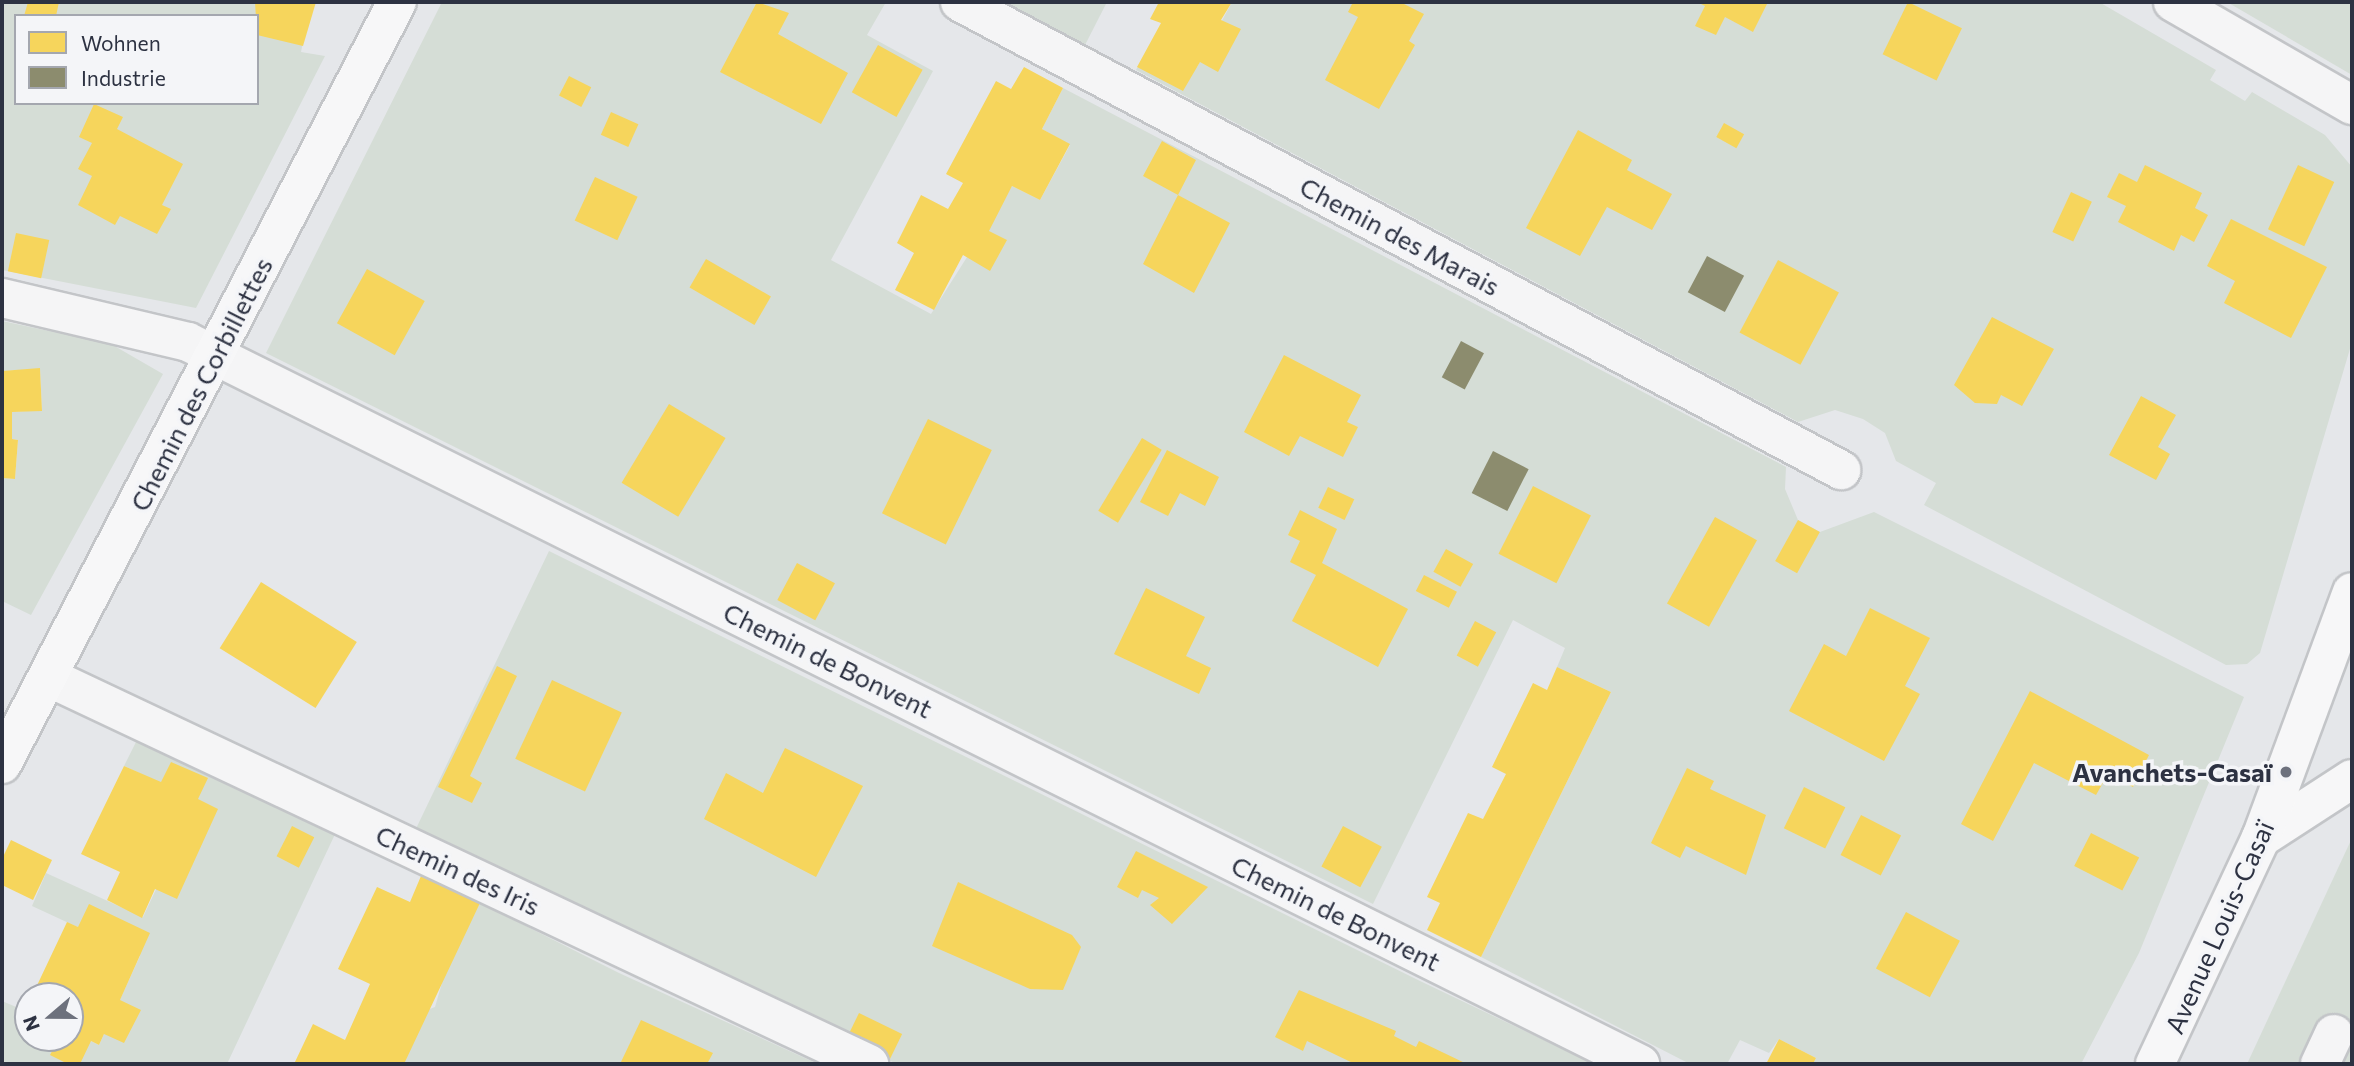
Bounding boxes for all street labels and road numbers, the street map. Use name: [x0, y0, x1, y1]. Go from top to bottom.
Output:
street label: Chemin des Marais: [1295, 170, 1505, 302]
street label: Chemin des Corbillettes: [123, 252, 279, 516]
street label: Chemin de Bonvent: [718, 596, 938, 724]
street label: Avenue Louis-Casaï: [2158, 816, 2280, 1038]
street label: Chemin des Iris: [371, 818, 545, 922]
street label: Chemin de Bonvent: [1226, 849, 1446, 977]

